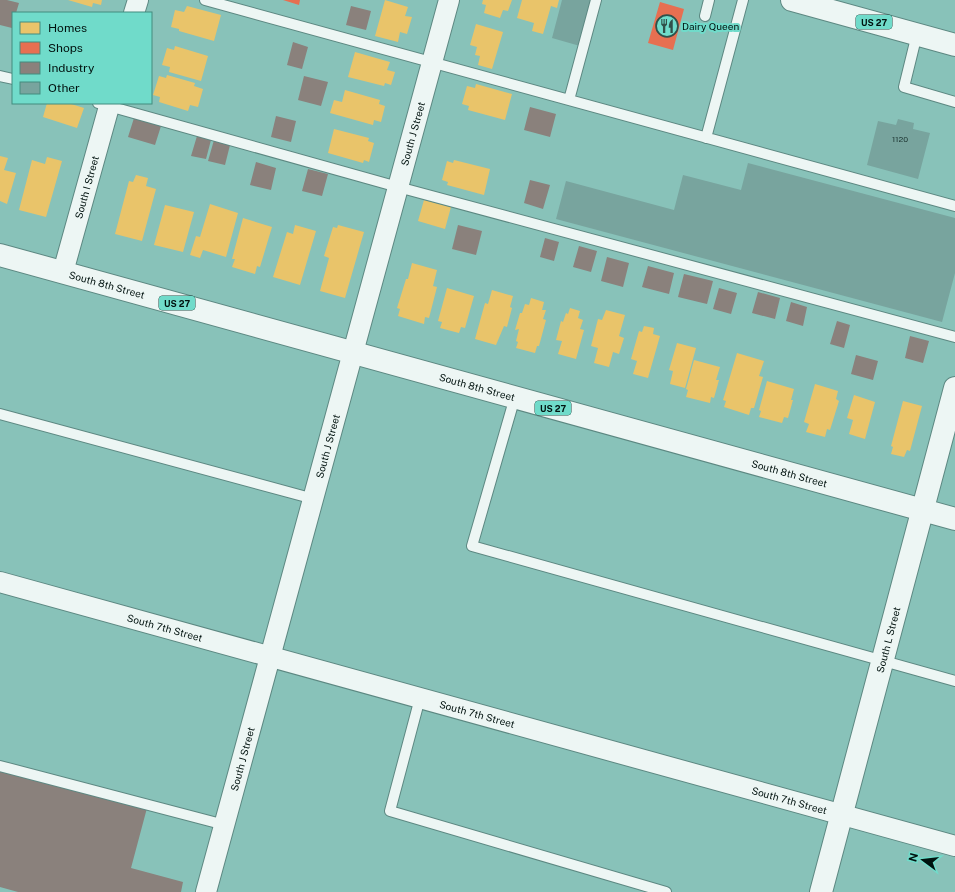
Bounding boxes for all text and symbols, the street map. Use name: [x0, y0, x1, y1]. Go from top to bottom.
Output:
legend: [12, 12, 152, 104]
restaurant icon: Dairy Queen: [654, 13, 680, 39]
road number: US 27: [856, 15, 892, 29]
place label: Dairy Queen: [682, 20, 739, 32]
text: Homes: [48, 21, 87, 35]
text: Shops: [48, 41, 83, 55]
text: Industry: [48, 61, 95, 75]
text: Other: [48, 81, 80, 95]
street label: South J Street: [398, 100, 427, 167]
house number: 1120: [892, 134, 908, 144]
street label: South I Street: [72, 154, 101, 220]
street label: South 8th Street: [68, 268, 146, 301]
road number: US 27: [159, 296, 195, 310]
street label: South 8th Street: [438, 371, 516, 403]
road number: US 27: [535, 401, 571, 415]
street label: South J Street: [313, 413, 342, 480]
street label: South 8th Street: [750, 457, 829, 489]
street label: South L Street: [874, 605, 903, 674]
street label: South 7th Street: [126, 611, 204, 644]
street label: South 7th Street: [438, 698, 516, 730]
street label: South J Street: [228, 725, 257, 792]
street label: South 7th Street: [750, 784, 828, 816]
north arrow: [903, 840, 943, 880]
text: N: [906, 852, 920, 863]

